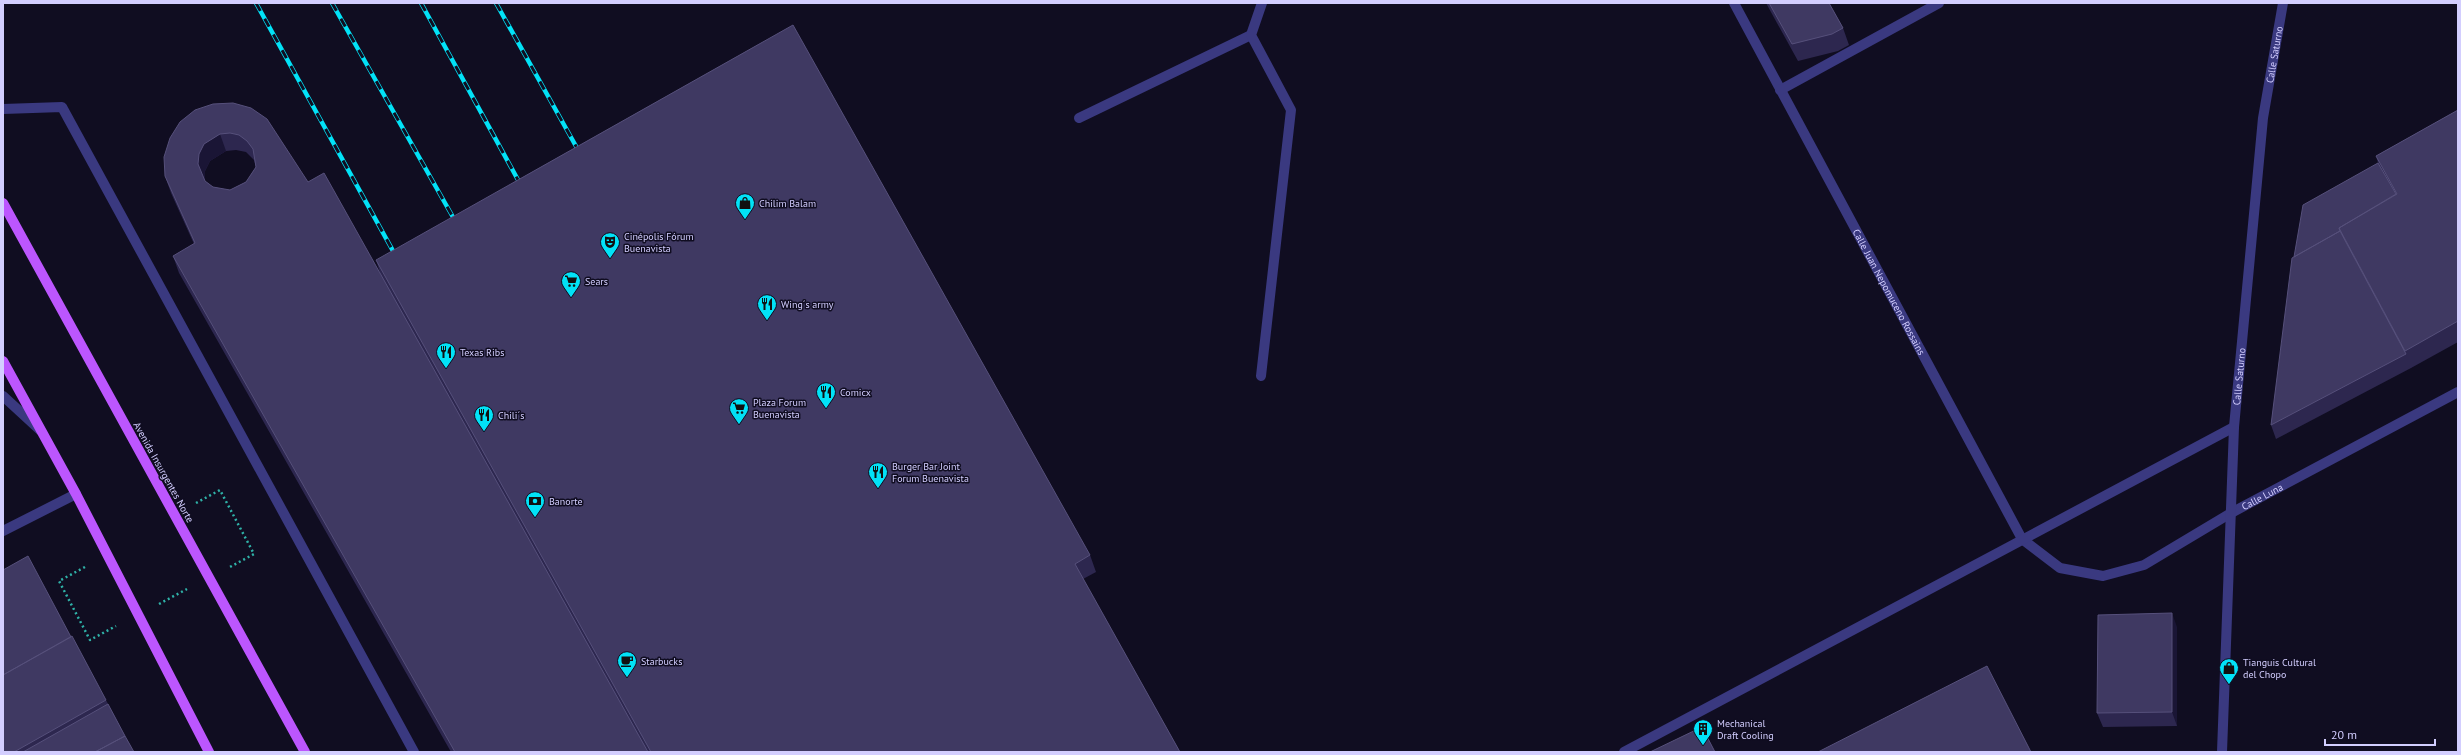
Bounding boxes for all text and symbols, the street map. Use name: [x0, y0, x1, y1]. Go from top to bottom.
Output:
street label: Calle Saturno: [2263, 25, 2286, 84]
shop icon: Chilim Balam: [734, 192, 756, 220]
place label: Chilim Balam: [759, 197, 816, 210]
street label: Calle Juan Nepomuceno Rossains: [1850, 227, 1928, 357]
place label: Cinépolis Fórum Buenavista: [624, 230, 694, 255]
theatre icon: Cinépolis Fórum Buenavista: [599, 231, 621, 259]
supermarket icon: Sears: [560, 270, 582, 298]
place label: Sears: [585, 275, 608, 288]
restaurant icon: Wing´s army: [756, 293, 778, 321]
place label: Wing´s army: [781, 298, 834, 311]
restaurant icon: Texas Ribs: [435, 341, 457, 369]
place label: Texas Ribs: [460, 346, 504, 359]
street label: Calle Saturno: [2230, 347, 2248, 406]
restaurant icon: Comicx: [815, 381, 837, 409]
place label: Comicx: [840, 386, 871, 399]
place label: Plaza Forum Buenavista: [753, 396, 806, 421]
supermarket icon: Plaza Forum Buenavista: [728, 397, 750, 425]
restaurant icon: Chili´s: [473, 404, 495, 432]
place label: Chili´s: [498, 409, 524, 422]
street label: Avenida Insurgentes Norte: [130, 420, 197, 525]
place label: Burger Bar Joint Forum Buenavista: [892, 460, 969, 485]
restaurant icon: Burger Bar Joint Forum Buenavista: [867, 461, 889, 489]
street label: Calle Luna: [2239, 481, 2285, 513]
bank icon: Banorte: [524, 490, 546, 518]
place label: Banorte: [549, 495, 583, 508]
cafe icon: Starbucks: [616, 650, 638, 678]
place label: Starbucks: [641, 655, 682, 668]
place label: Tianguis Cultural del Chopo: [2243, 656, 2316, 681]
shop icon: Tianguis Cultural del Chopo: [2218, 657, 2240, 685]
place label: Mechanical Draft Cooling: [1717, 717, 1774, 742]
building icon: Mechanical Draft Cooling: [1692, 718, 1714, 746]
scale bar: [2325, 721, 2435, 747]
text: 20 m: [2331, 727, 2357, 742]

